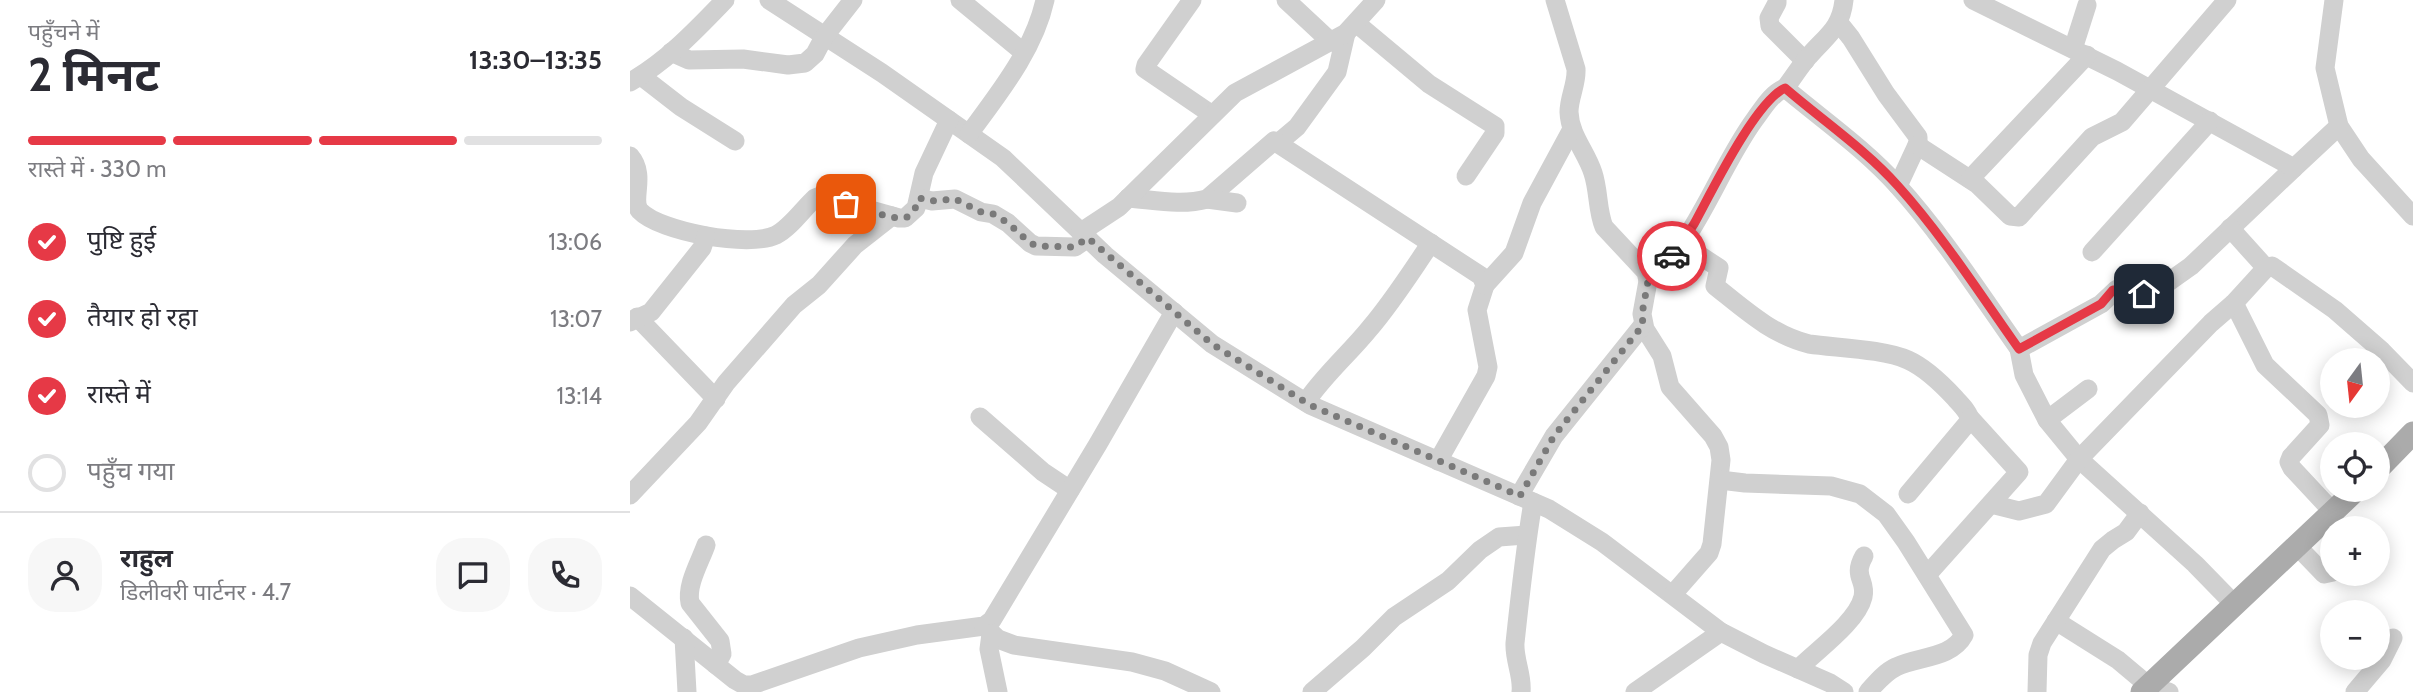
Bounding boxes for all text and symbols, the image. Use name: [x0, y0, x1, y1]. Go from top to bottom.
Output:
text: पहुँचने में: [28, 18, 100, 46]
text: 13:30–13:35: [469, 44, 602, 76]
text: 2 मिनट: [28, 47, 159, 103]
text: रास्ते में · 330 m: [28, 155, 166, 183]
pin: [816, 174, 876, 234]
icon: bag: [827, 185, 865, 223]
courier: [1637, 221, 1707, 291]
icon: check: [28, 223, 66, 261]
text: पुष्टि हुई: [87, 224, 156, 256]
text: 13:06: [548, 228, 602, 256]
icon: car: [1653, 237, 1691, 275]
pin: [2114, 264, 2174, 324]
icon: home: [2125, 275, 2163, 313]
icon: check: [28, 300, 66, 338]
text: तैयार हो रहा: [87, 301, 198, 333]
text: 13:07: [550, 305, 602, 333]
north arrow: [2320, 348, 2390, 418]
map controls: [2320, 348, 2390, 670]
icon: check: [28, 377, 66, 415]
text: रास्ते में: [87, 378, 151, 410]
text: 13:14: [556, 382, 602, 410]
button: locate: [2320, 432, 2390, 502]
text: पहुँच गया: [87, 455, 174, 487]
button: +: [2320, 516, 2390, 586]
button: person: [28, 538, 102, 612]
button: chat: [436, 538, 510, 612]
button: phone: [528, 538, 602, 612]
text: राहुल: [120, 542, 173, 574]
text: डिलीवरी पार्टनर · 4.7: [120, 578, 291, 606]
button: −: [2320, 600, 2390, 670]

